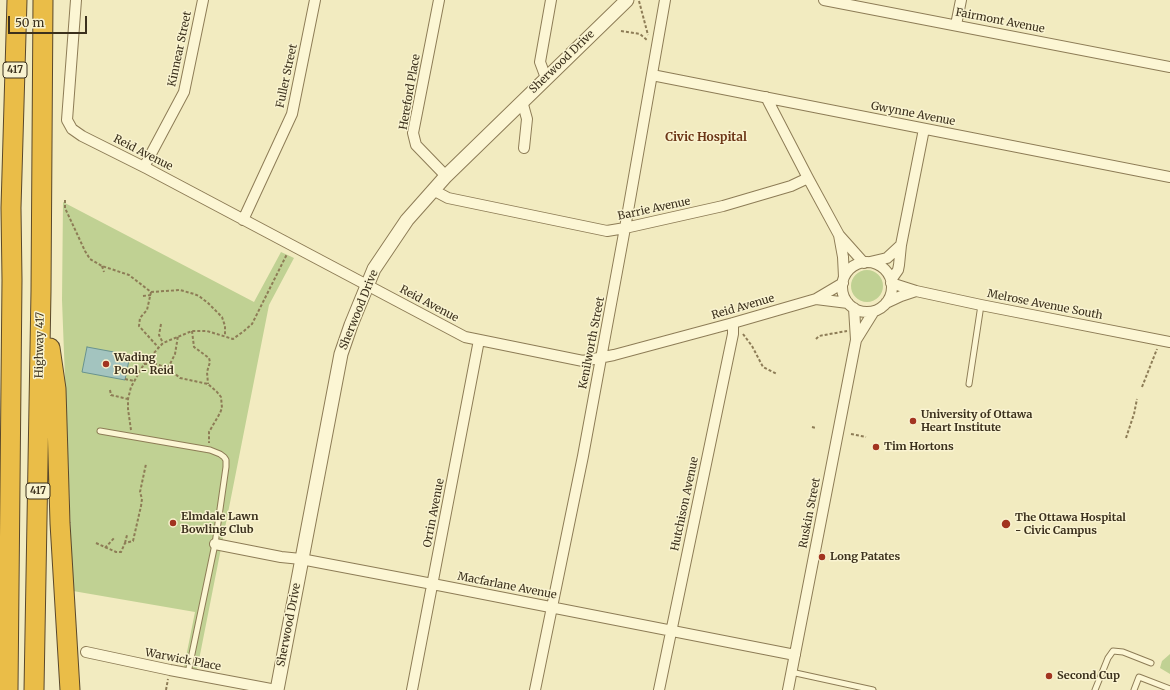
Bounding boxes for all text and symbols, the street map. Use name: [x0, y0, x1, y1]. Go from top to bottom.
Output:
street label: Fairmont Avenue: [954, 6, 1046, 36]
scale bar: [10, 8, 89, 34]
street label: Kinnear Street: [166, 10, 194, 88]
text: 50 m: [15, 15, 44, 30]
street label: Sherwood Drive: [527, 28, 597, 96]
street label: Fuller Street: [274, 43, 300, 109]
street label: Hereford Place: [397, 53, 423, 131]
road number: 417: [3, 62, 27, 78]
street label: Gwynne Avenue: [870, 99, 956, 129]
district label: Civic Hospital: [665, 131, 747, 145]
street label: Reid Avenue: [111, 132, 175, 174]
street label: Barrie Avenue: [616, 195, 692, 223]
street label: Sherwood Drive: [337, 268, 381, 352]
street label: Reid Avenue: [397, 283, 461, 325]
street label: Melrose Avenue South: [986, 287, 1104, 323]
street label: Reid Avenue: [710, 292, 776, 322]
street label: Kenilworth Street: [577, 296, 607, 390]
street label: Highway 417: [33, 312, 47, 378]
place label: Wading Pool - Reid: [114, 351, 174, 377]
marker: Wading Pool - Reid: [101, 359, 111, 369]
place label: University of Ottawa Heart Institute: [921, 408, 1032, 434]
marker: University of Ottawa Heart Institute: [908, 416, 918, 426]
place label: Tim Hortons: [884, 440, 954, 454]
marker: Tim Hortons: [871, 442, 881, 452]
street label: Hutchison Avenue: [669, 456, 701, 552]
street label: Orrin Avenue: [421, 477, 447, 549]
street label: Ruskin Street: [797, 477, 823, 549]
road number: 417: [26, 483, 50, 499]
place label: Elmdale Lawn Bowling Club: [181, 510, 258, 536]
place label: The Ottawa Hospital - Civic Campus: [1015, 511, 1126, 537]
marker: Elmdale Lawn Bowling Club: [168, 518, 178, 528]
marker: The Ottawa Hospital - Civic Campus: [1000, 518, 1012, 530]
place label: Long Patates: [830, 550, 900, 564]
marker: Long Patates: [817, 552, 827, 562]
street label: Macfarlane Avenue: [456, 570, 558, 602]
street label: Sherwood Drive: [274, 582, 304, 668]
street label: Warwick Place: [144, 646, 222, 674]
place label: Second Cup: [1057, 669, 1120, 683]
marker: Second Cup: [1044, 671, 1054, 681]

